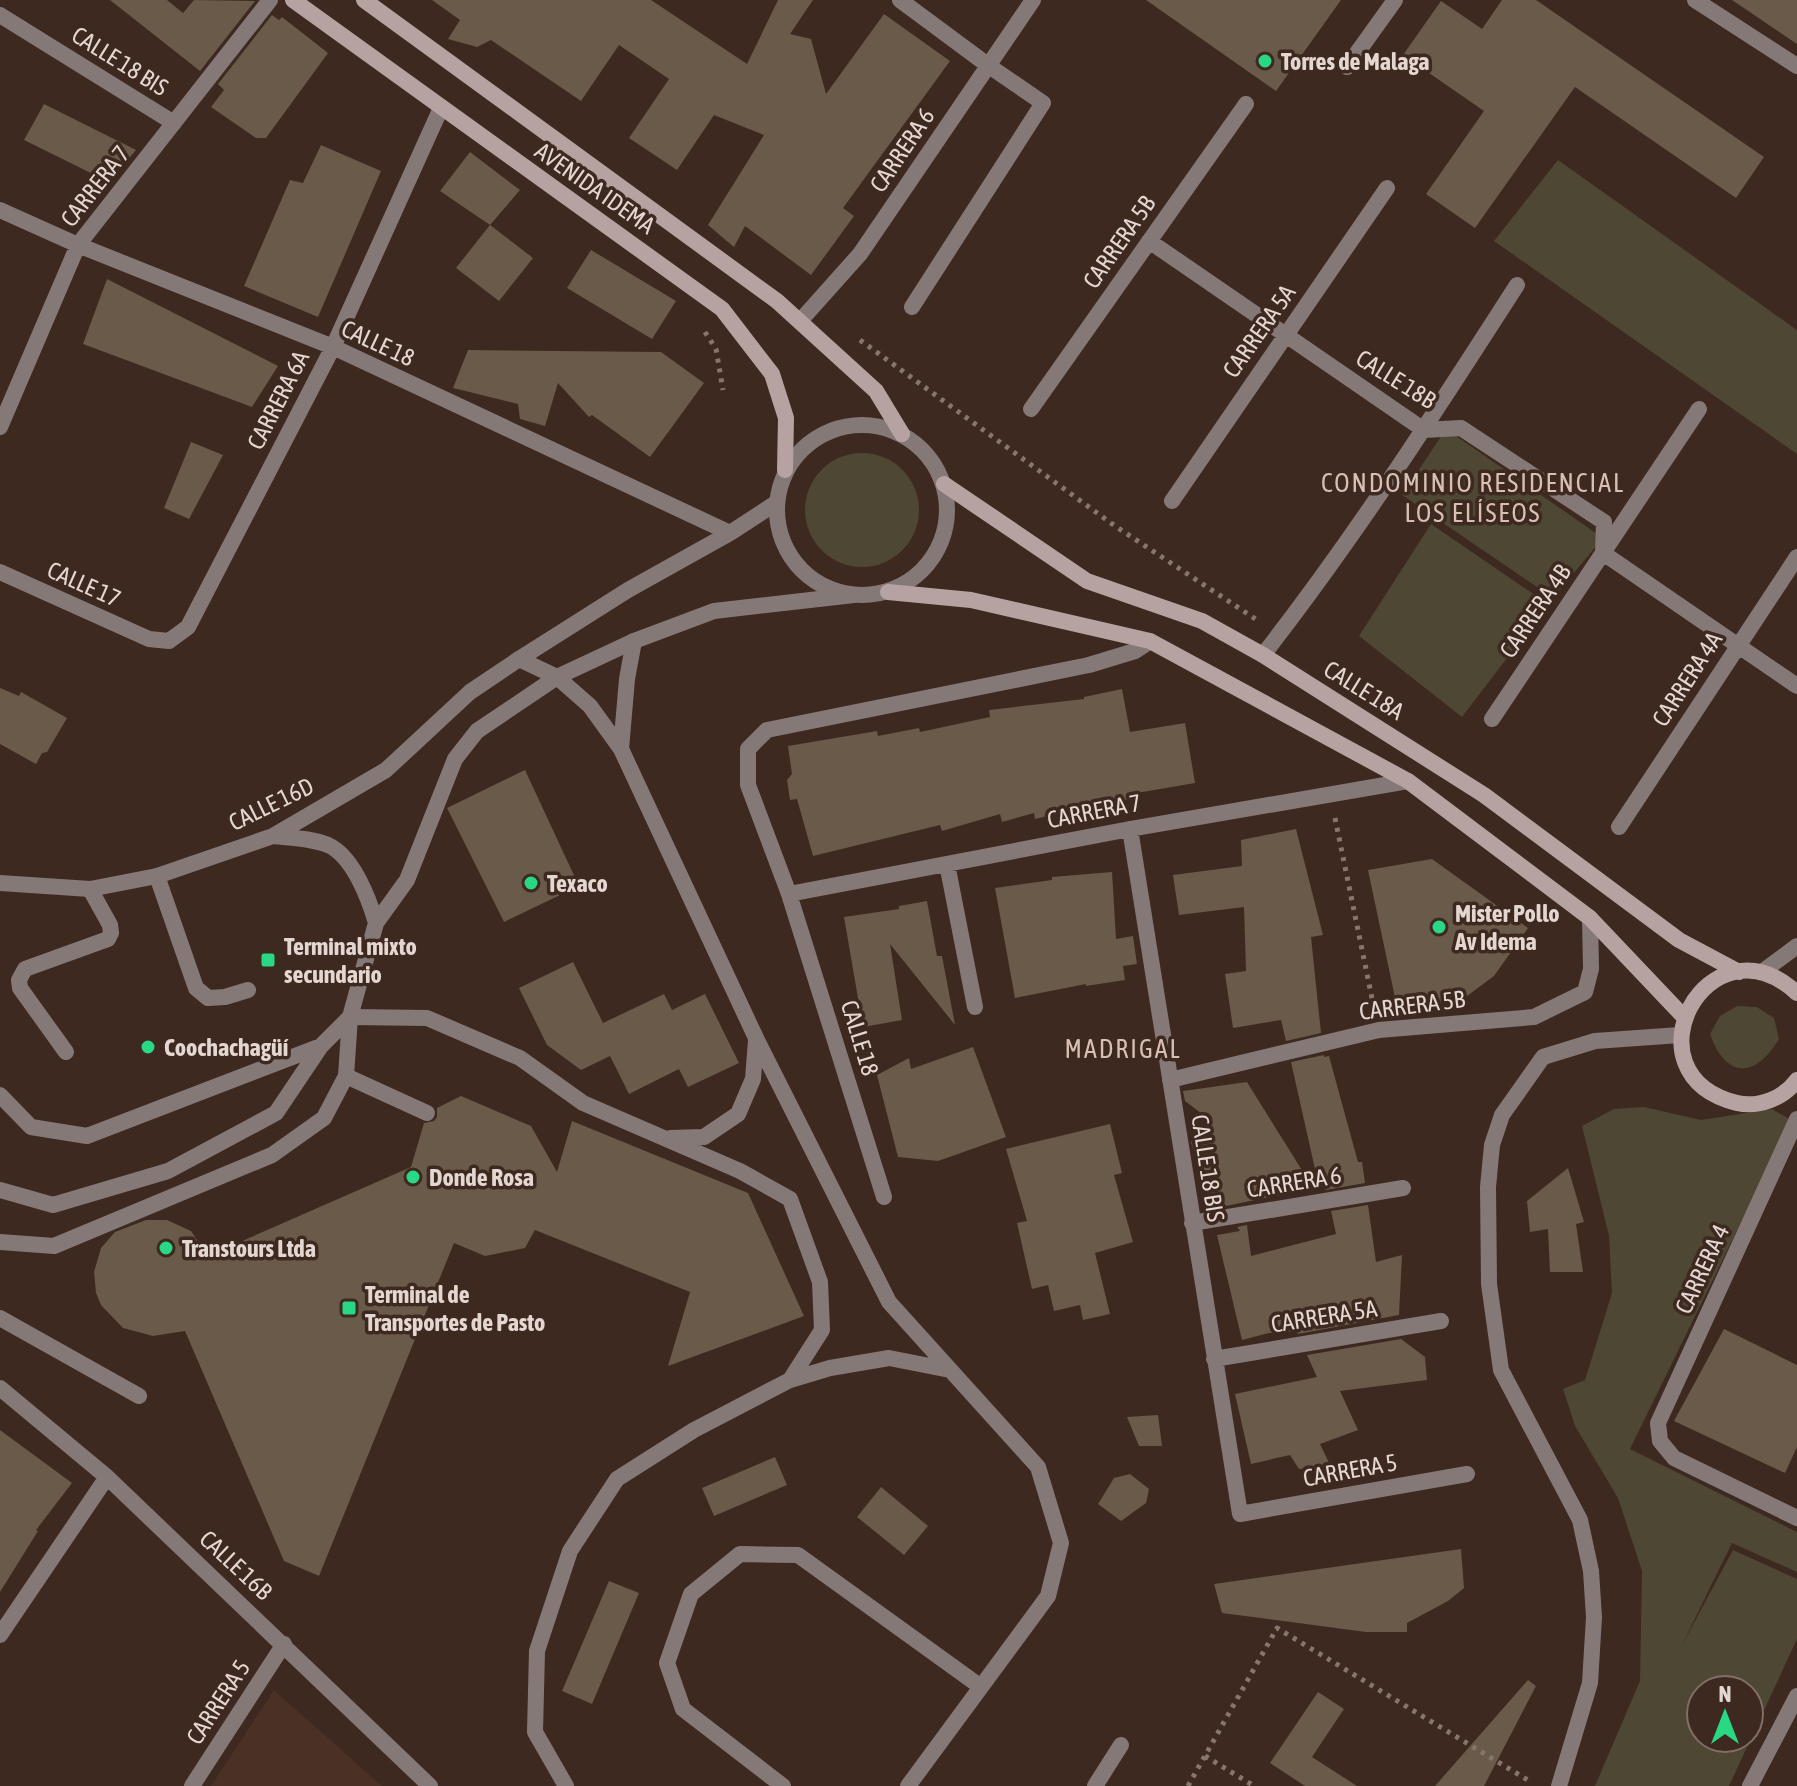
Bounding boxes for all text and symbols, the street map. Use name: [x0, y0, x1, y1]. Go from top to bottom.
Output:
street label: CALLE 18 BIS: [67, 21, 173, 101]
place label: Torres de Malaga: [1281, 48, 1430, 75]
marker: Torres de Malaga: [1256, 52, 1274, 70]
street label: CARRERA 6: [864, 103, 940, 197]
street label: AVENIDA IDEMA: [530, 137, 660, 239]
street label: CARRERA 7: [55, 140, 135, 232]
street label: CARRERA 5B: [1077, 190, 1161, 293]
street label: CARRERA 5A: [1217, 279, 1301, 383]
street label: CALLE 18: [337, 314, 419, 372]
street label: CALLE 18B: [1351, 344, 1441, 414]
street label: CARRERA 6A: [242, 346, 314, 454]
district label: CONDOMINIO RESIDENCIAL LOS ELÍSEOS: [1321, 468, 1625, 528]
street label: CALLE 17: [43, 556, 125, 612]
street label: CARRERA 4B: [1494, 559, 1576, 663]
street label: CARRERA 4A: [1647, 627, 1728, 731]
street label: CALLE 18A: [1319, 655, 1409, 725]
street label: CALLE 16D: [224, 772, 318, 836]
street label: CARRERA 7: [1045, 789, 1143, 833]
place label: Texaco: [547, 870, 608, 897]
marker: Texaco: [522, 874, 540, 892]
place label: Mister Pollo Av Idema: [1454, 900, 1560, 955]
marker: Mister Pollo Av Idema: [1430, 918, 1448, 936]
place label: Terminal mixto secundario: [284, 933, 417, 988]
marker: Terminal mixto secundario: [259, 951, 277, 969]
street label: CARRERA 5B: [1358, 985, 1467, 1025]
street label: CALLE 18: [836, 997, 884, 1079]
place label: Coochachagüí: [164, 1034, 289, 1061]
district label: MADRIGAL: [1065, 1034, 1181, 1064]
marker: Coochachagüí: [139, 1038, 157, 1056]
street label: CALLE 18 BIS: [1186, 1113, 1230, 1223]
street label: CARRERA 6: [1245, 1161, 1343, 1203]
place label: Donde Rosa: [429, 1164, 534, 1191]
marker: Donde Rosa: [404, 1168, 422, 1186]
street label: CARRERA 4: [1670, 1220, 1734, 1318]
place label: Transtours Ltda: [182, 1235, 316, 1262]
marker: Transtours Ltda: [157, 1239, 175, 1257]
place label: Terminal de Transportes de Pasto: [365, 1281, 545, 1336]
street label: CARRERA 5A: [1269, 1294, 1379, 1338]
marker: Terminal de Transportes de Pasto: [340, 1299, 358, 1317]
street label: CARRERA 5: [1301, 1448, 1399, 1492]
street label: CALLE 16B: [194, 1525, 278, 1606]
street label: CARRERA 5: [181, 1655, 255, 1749]
north arrow: [1685, 1674, 1765, 1754]
text: N: [1719, 1681, 1731, 1707]

